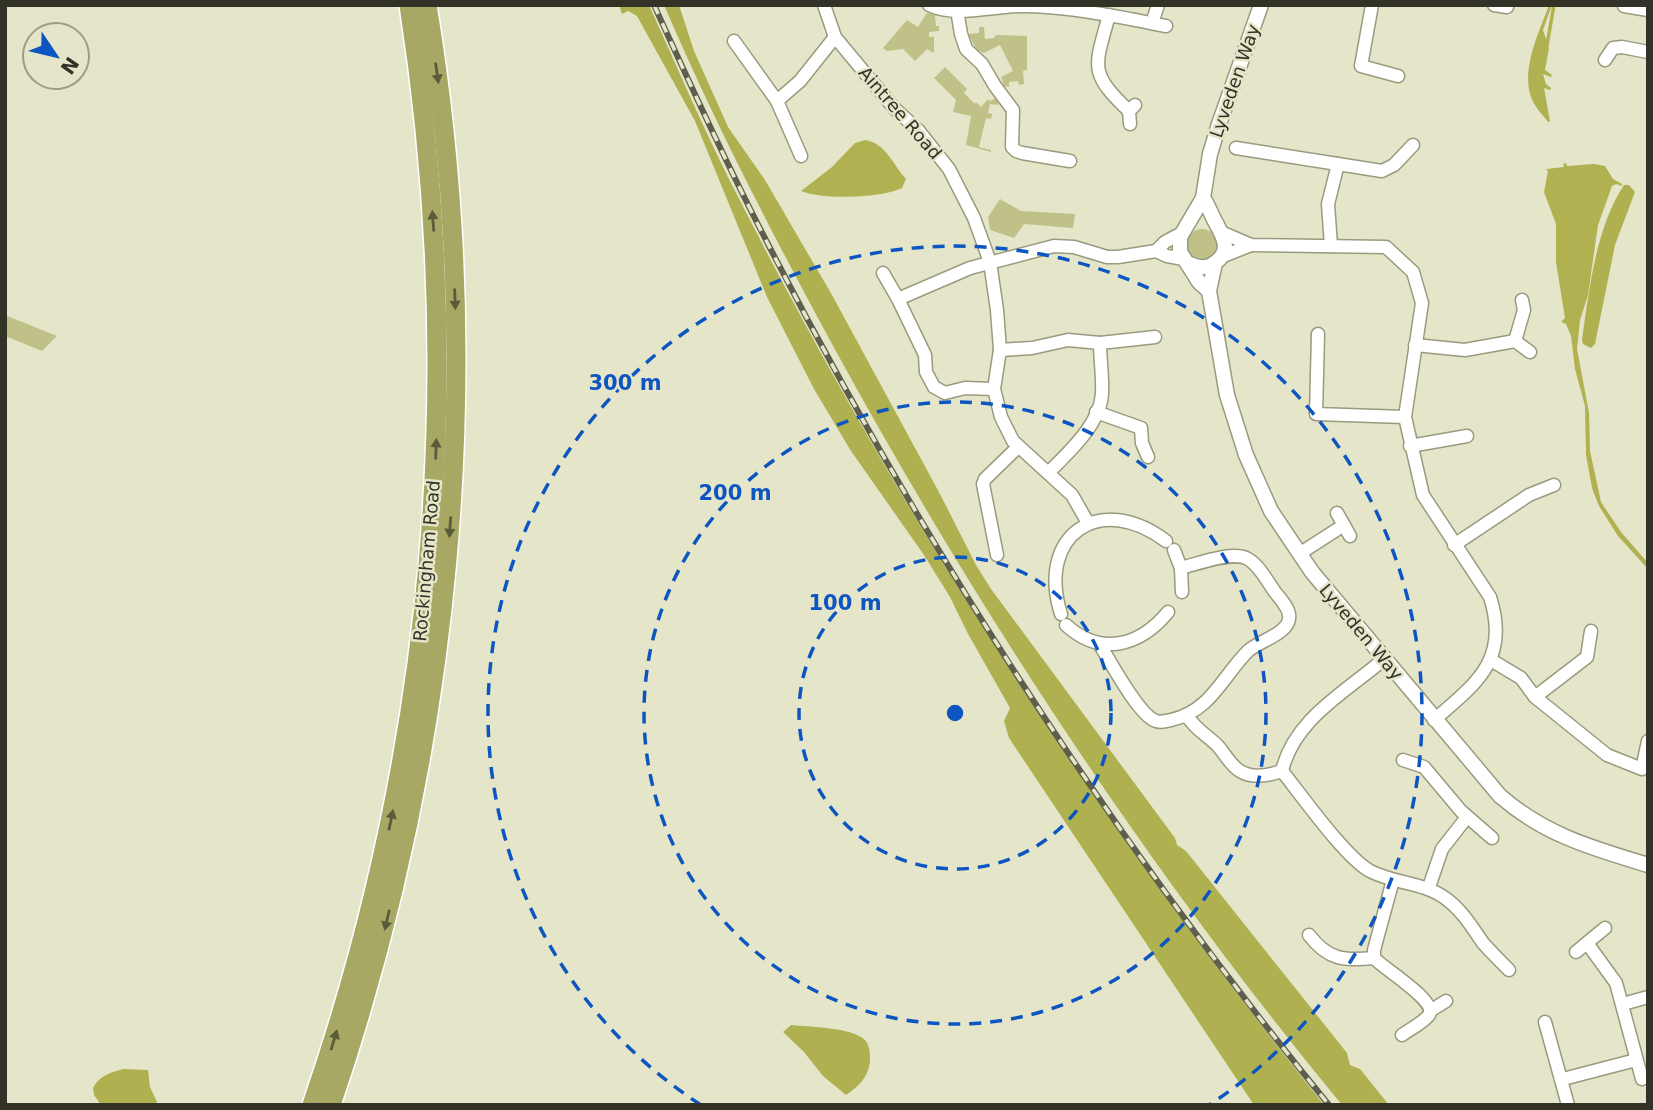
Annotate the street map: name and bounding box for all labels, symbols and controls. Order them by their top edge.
north arrow [21,21,91,91]
street label: Lyveden Way [1205,21,1264,140]
text: N [56,53,83,79]
one-way arrow [431,62,442,84]
street label: Aintree Road [854,62,946,163]
one-way arrow [428,210,439,232]
one-way arrow [449,289,460,311]
text: 300 m [588,371,662,395]
one-way arrow [431,437,442,459]
street label: Rockingham Road [409,479,444,642]
text: 200 m [698,481,772,505]
one-way arrow [444,516,455,538]
street label: Lyveden Way [1315,579,1408,684]
text: 100 m [808,591,882,615]
centre of rings [943,701,967,725]
one-way arrow [386,809,397,831]
one-way arrow [381,909,392,931]
one-way arrow [330,1029,340,1050]

